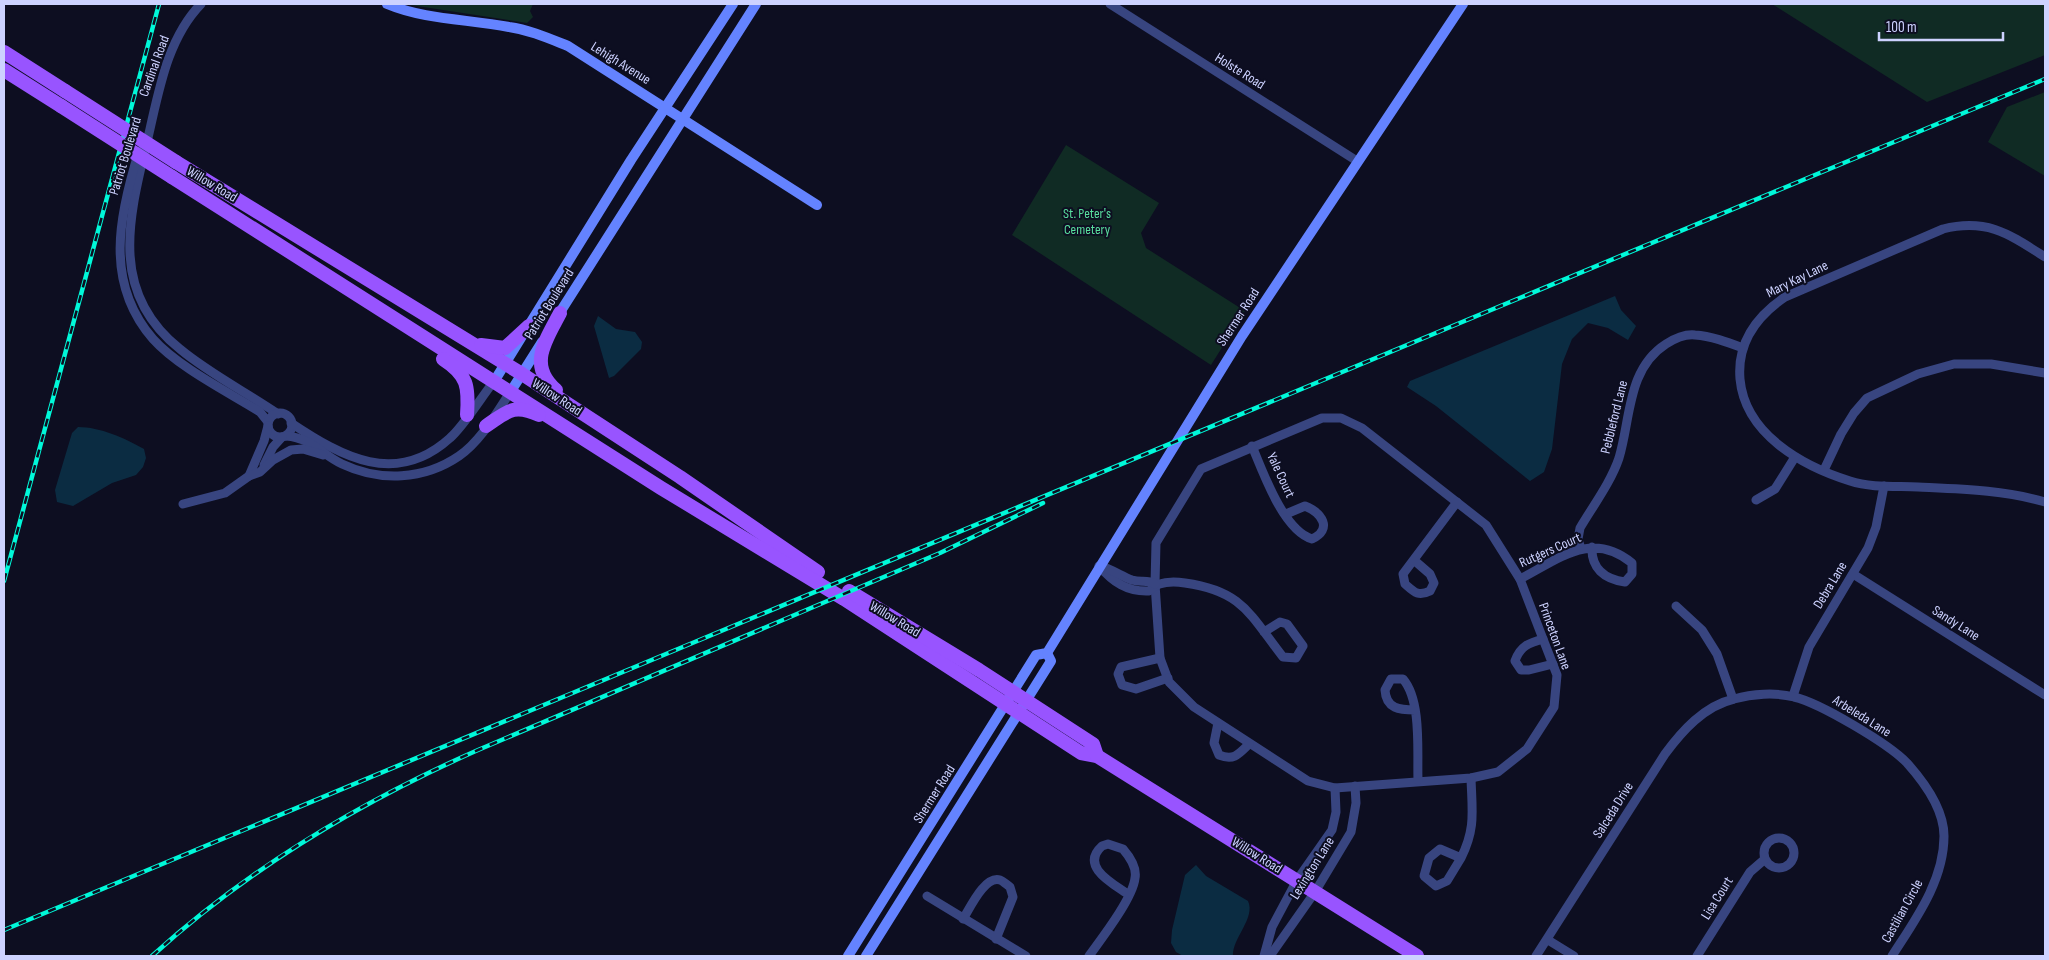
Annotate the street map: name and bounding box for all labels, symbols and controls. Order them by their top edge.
scale bar [1879,10,2003,42]
text: 100 m [1886,18,1917,37]
street label: Cardinal Road [135,33,173,99]
street label: Lehigh Avenue [588,38,654,88]
street label: Holste Road [1212,49,1268,93]
street label: Patriot Boulevard [105,115,145,197]
street label: Willow Road [184,162,241,206]
park label: St. Peter's Cemetery [1063,205,1111,238]
street label: Mary Kay Lane [1763,257,1831,301]
street label: Patriot Boulevard [520,265,578,343]
street label: Shermer Road [1213,285,1263,349]
street label: Willow Road [529,375,585,419]
street label: Pebbleford Lane [1597,379,1631,455]
street label: Yale Court [1263,450,1299,500]
street label: Rutgers Court [1517,529,1583,571]
street label: Debra Lane [1809,558,1851,612]
street label: Willow Road [867,597,924,641]
street label: Princeton Lane [1535,600,1575,672]
street label: Sandy Lane [1929,602,1983,644]
street label: Arbeleda Lane [1829,691,1894,741]
street label: Shermer Road [909,761,959,826]
street label: Salceda Drive [1589,779,1637,841]
street label: Willow Road [1229,833,1285,877]
street label: Lexington Lane [1286,834,1338,902]
street label: Lisa Court [1697,874,1737,922]
street label: Castilian Circle [1878,876,1926,946]

